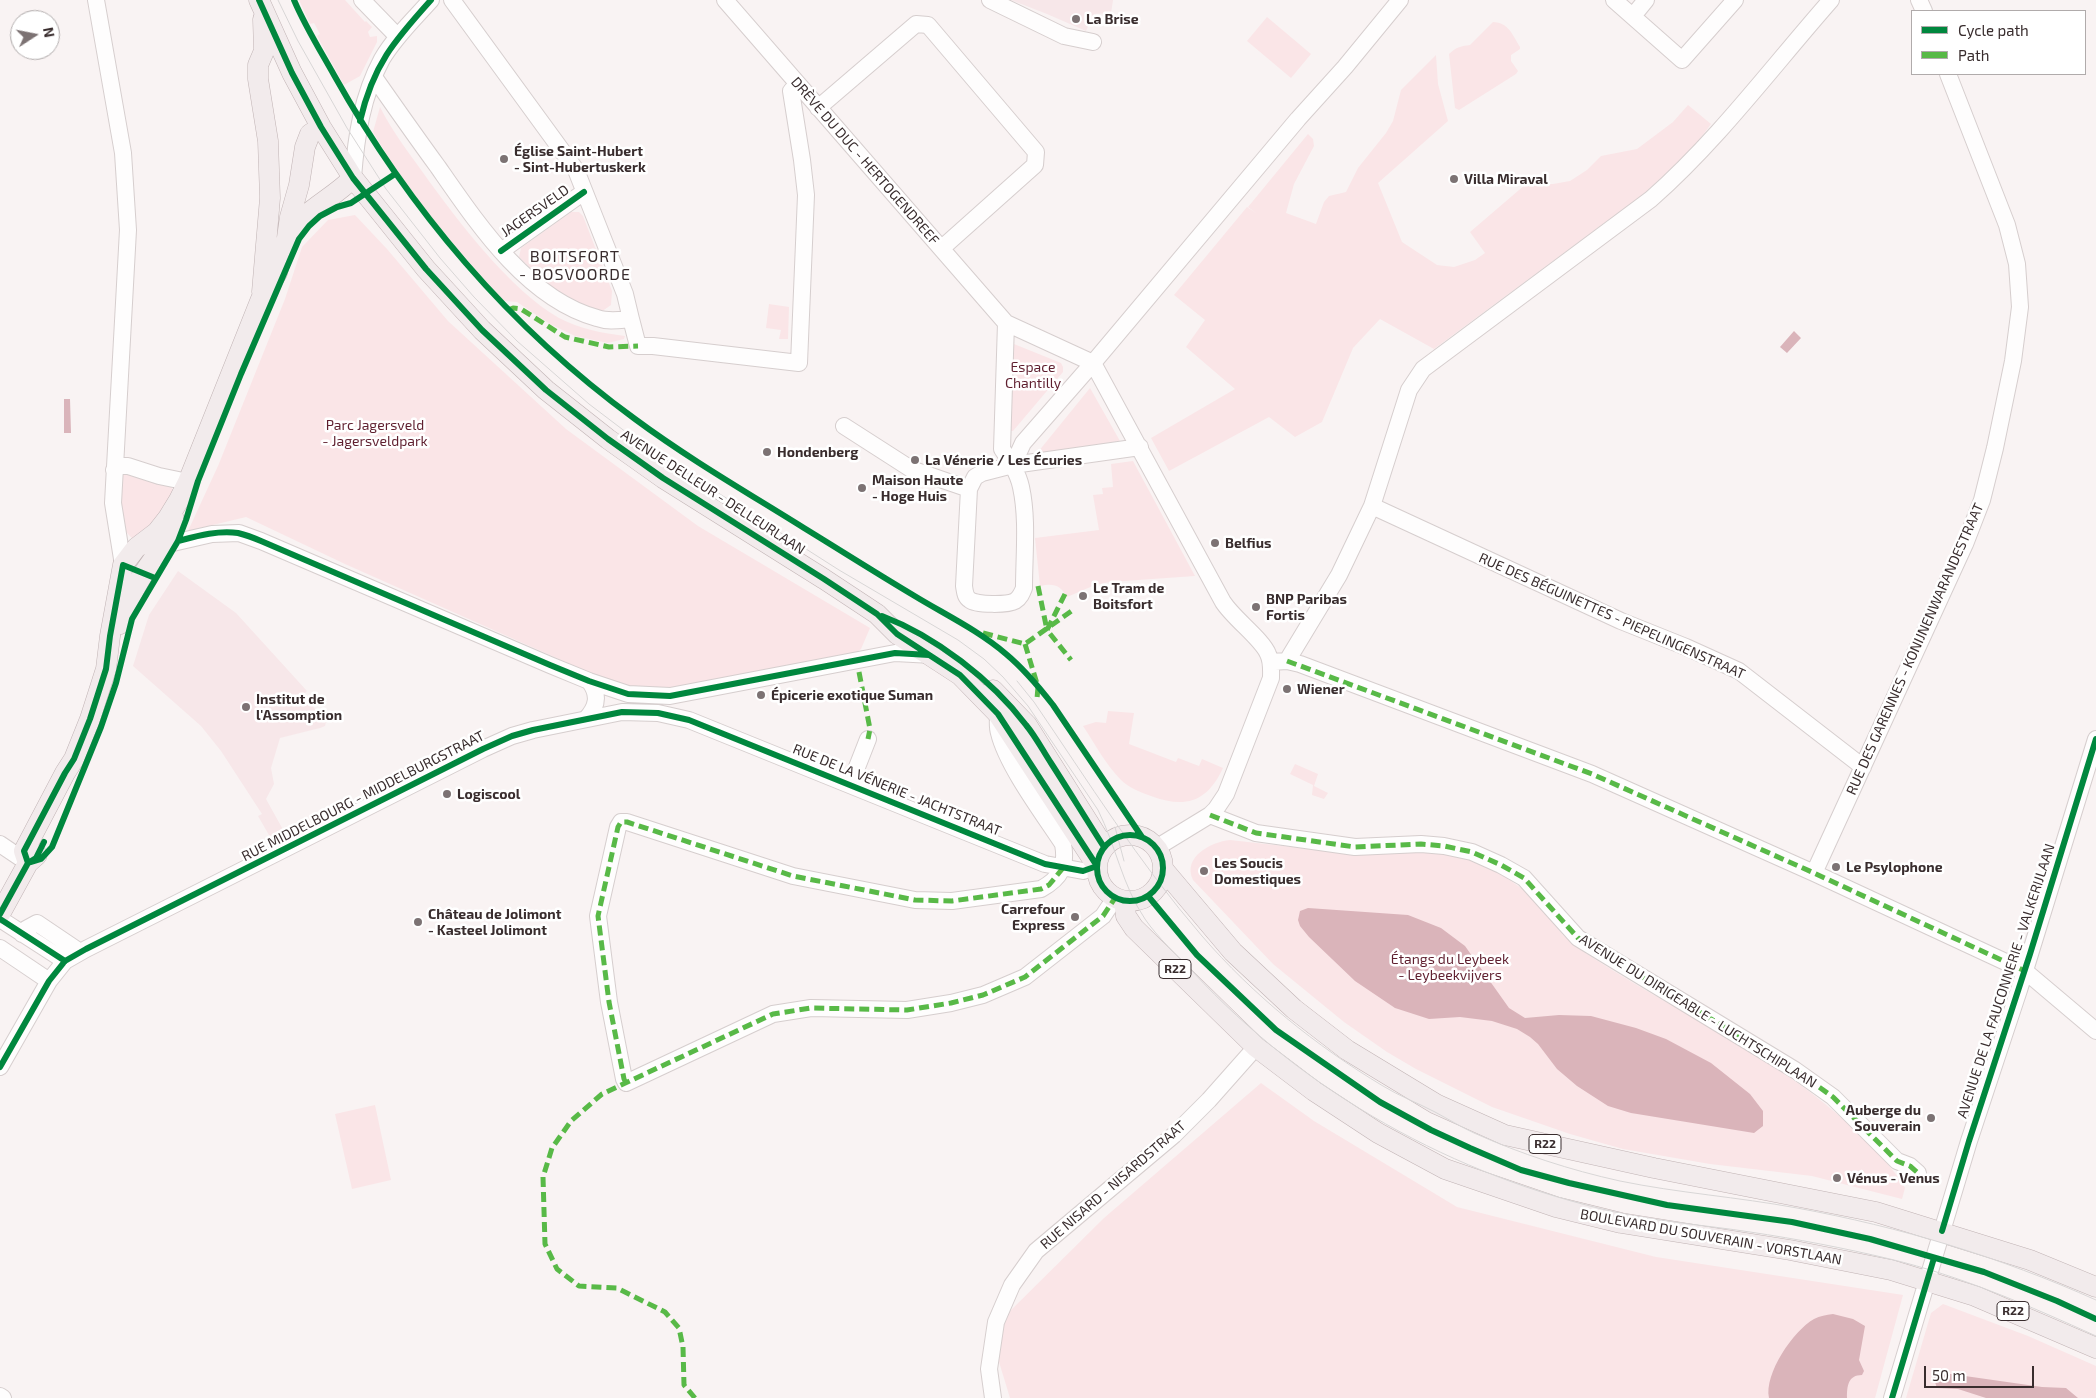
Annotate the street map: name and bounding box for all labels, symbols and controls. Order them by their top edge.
north arrow [10,10,60,60]
legend [1911,10,2086,75]
place label: La Brise [1086,11,1139,27]
marker: La Brise [1070,13,1082,25]
text: Cycle path [1958,21,2029,39]
text: N [40,26,59,39]
text: Path [1958,46,1989,64]
street label: DRÈVE DU DUC - HERTOGENDREEF [788,74,942,248]
place label: Église Saint-Hubert - Sint-Hubertuskerk [514,143,646,176]
marker: Église Saint-Hubert - Sint-Hubertuskerk [498,153,510,165]
place label: Villa Miraval [1464,171,1548,187]
marker: Villa Miraval [1448,173,1460,185]
street label: JAGERSVELD [498,181,572,241]
district label: BOITSFORT - BOSVOORDE [518,247,632,285]
park label: Espace Chantilly [1005,359,1061,392]
park label: Parc Jagersveld - Jagersveldpark [322,417,428,450]
street label: AVENUE DELLEUR - DELLEURLAAN [618,426,808,558]
place label: Hondenberg [777,444,858,460]
marker: Hondenberg [761,446,773,458]
place label: La Vénerie / Les Écuries [925,452,1082,468]
marker: La Vénerie / Les Écuries [909,454,921,466]
place label: Maison Haute - Hoge Huis [872,472,963,504]
marker: Maison Haute - Hoge Huis [856,482,868,494]
street label: RUE DES GARENNES - KONIJNENWARANDESTRAAT [1843,501,1987,797]
place label: Belfius [1225,535,1271,551]
marker: Belfius [1209,537,1221,549]
street label: RUE DES BÉGUINETTES - PIEPELINGENSTRAAT [1476,549,1748,683]
place label: Le Tram de Boitsfort [1093,580,1164,612]
marker: Le Tram de Boitsfort [1077,590,1089,602]
place label: BNP Paribas Fortis [1266,591,1347,624]
marker: BNP Paribas Fortis [1250,601,1262,613]
place label: Wiener [1297,681,1345,697]
marker: Wiener [1281,683,1293,695]
place label: Épicerie exotique Suman [771,687,933,703]
marker: Épicerie exotique Suman [755,689,767,701]
place label: Institut de l'Assomption [256,691,342,724]
marker: Institut de l'Assomption [240,701,252,713]
street label: RUE MIDDELBOURG - MIDDELBURGSTRAAT [239,727,487,865]
street label: RUE DE LA VÉNERIE - JACHTSTRAAT [790,740,1004,840]
place label: Logiscool [457,786,520,802]
marker: Logiscool [441,788,453,800]
street label: AVENUE DE LA FAUCONNERIE - VALKERIJLAAN [1954,842,2058,1120]
place label: Les Soucis Domestiques [1214,855,1301,888]
place label: Le Psylophone [1846,859,1943,875]
marker: Le Psylophone [1830,861,1842,873]
marker: Les Soucis Domestiques [1198,865,1210,877]
place label: Carrefour Express [1001,901,1065,934]
place label: Château de Jolimont - Kasteel Jolimont [428,906,562,939]
marker: Carrefour Express [1069,911,1081,923]
marker: Château de Jolimont - Kasteel Jolimont [412,916,424,928]
street label: AVENUE DU DIRIGEABLE - LUCHTSCHIPLAAN [1576,931,1820,1091]
park label: Étangs du Leybeek - Leybeekvijvers [1391,951,1509,984]
road number: R22 [1159,960,1191,979]
place label: Auberge du Souverain [1846,1102,1921,1134]
marker: Auberge du Souverain [1925,1112,1937,1124]
street label: RUE NISARD - NISARDSTRAAT [1037,1117,1189,1253]
road number: R22 [1529,1134,1561,1154]
place label: Vénus - Venus [1847,1170,1940,1186]
marker: Vénus - Venus [1831,1172,1843,1184]
street label: BOULEVARD DU SOUVERAIN - VORSTLAAN [1579,1206,1843,1268]
road number: R22 [1997,1302,2029,1320]
scale bar [1926,1356,2036,1388]
text: 50 m [1932,1366,1966,1384]

